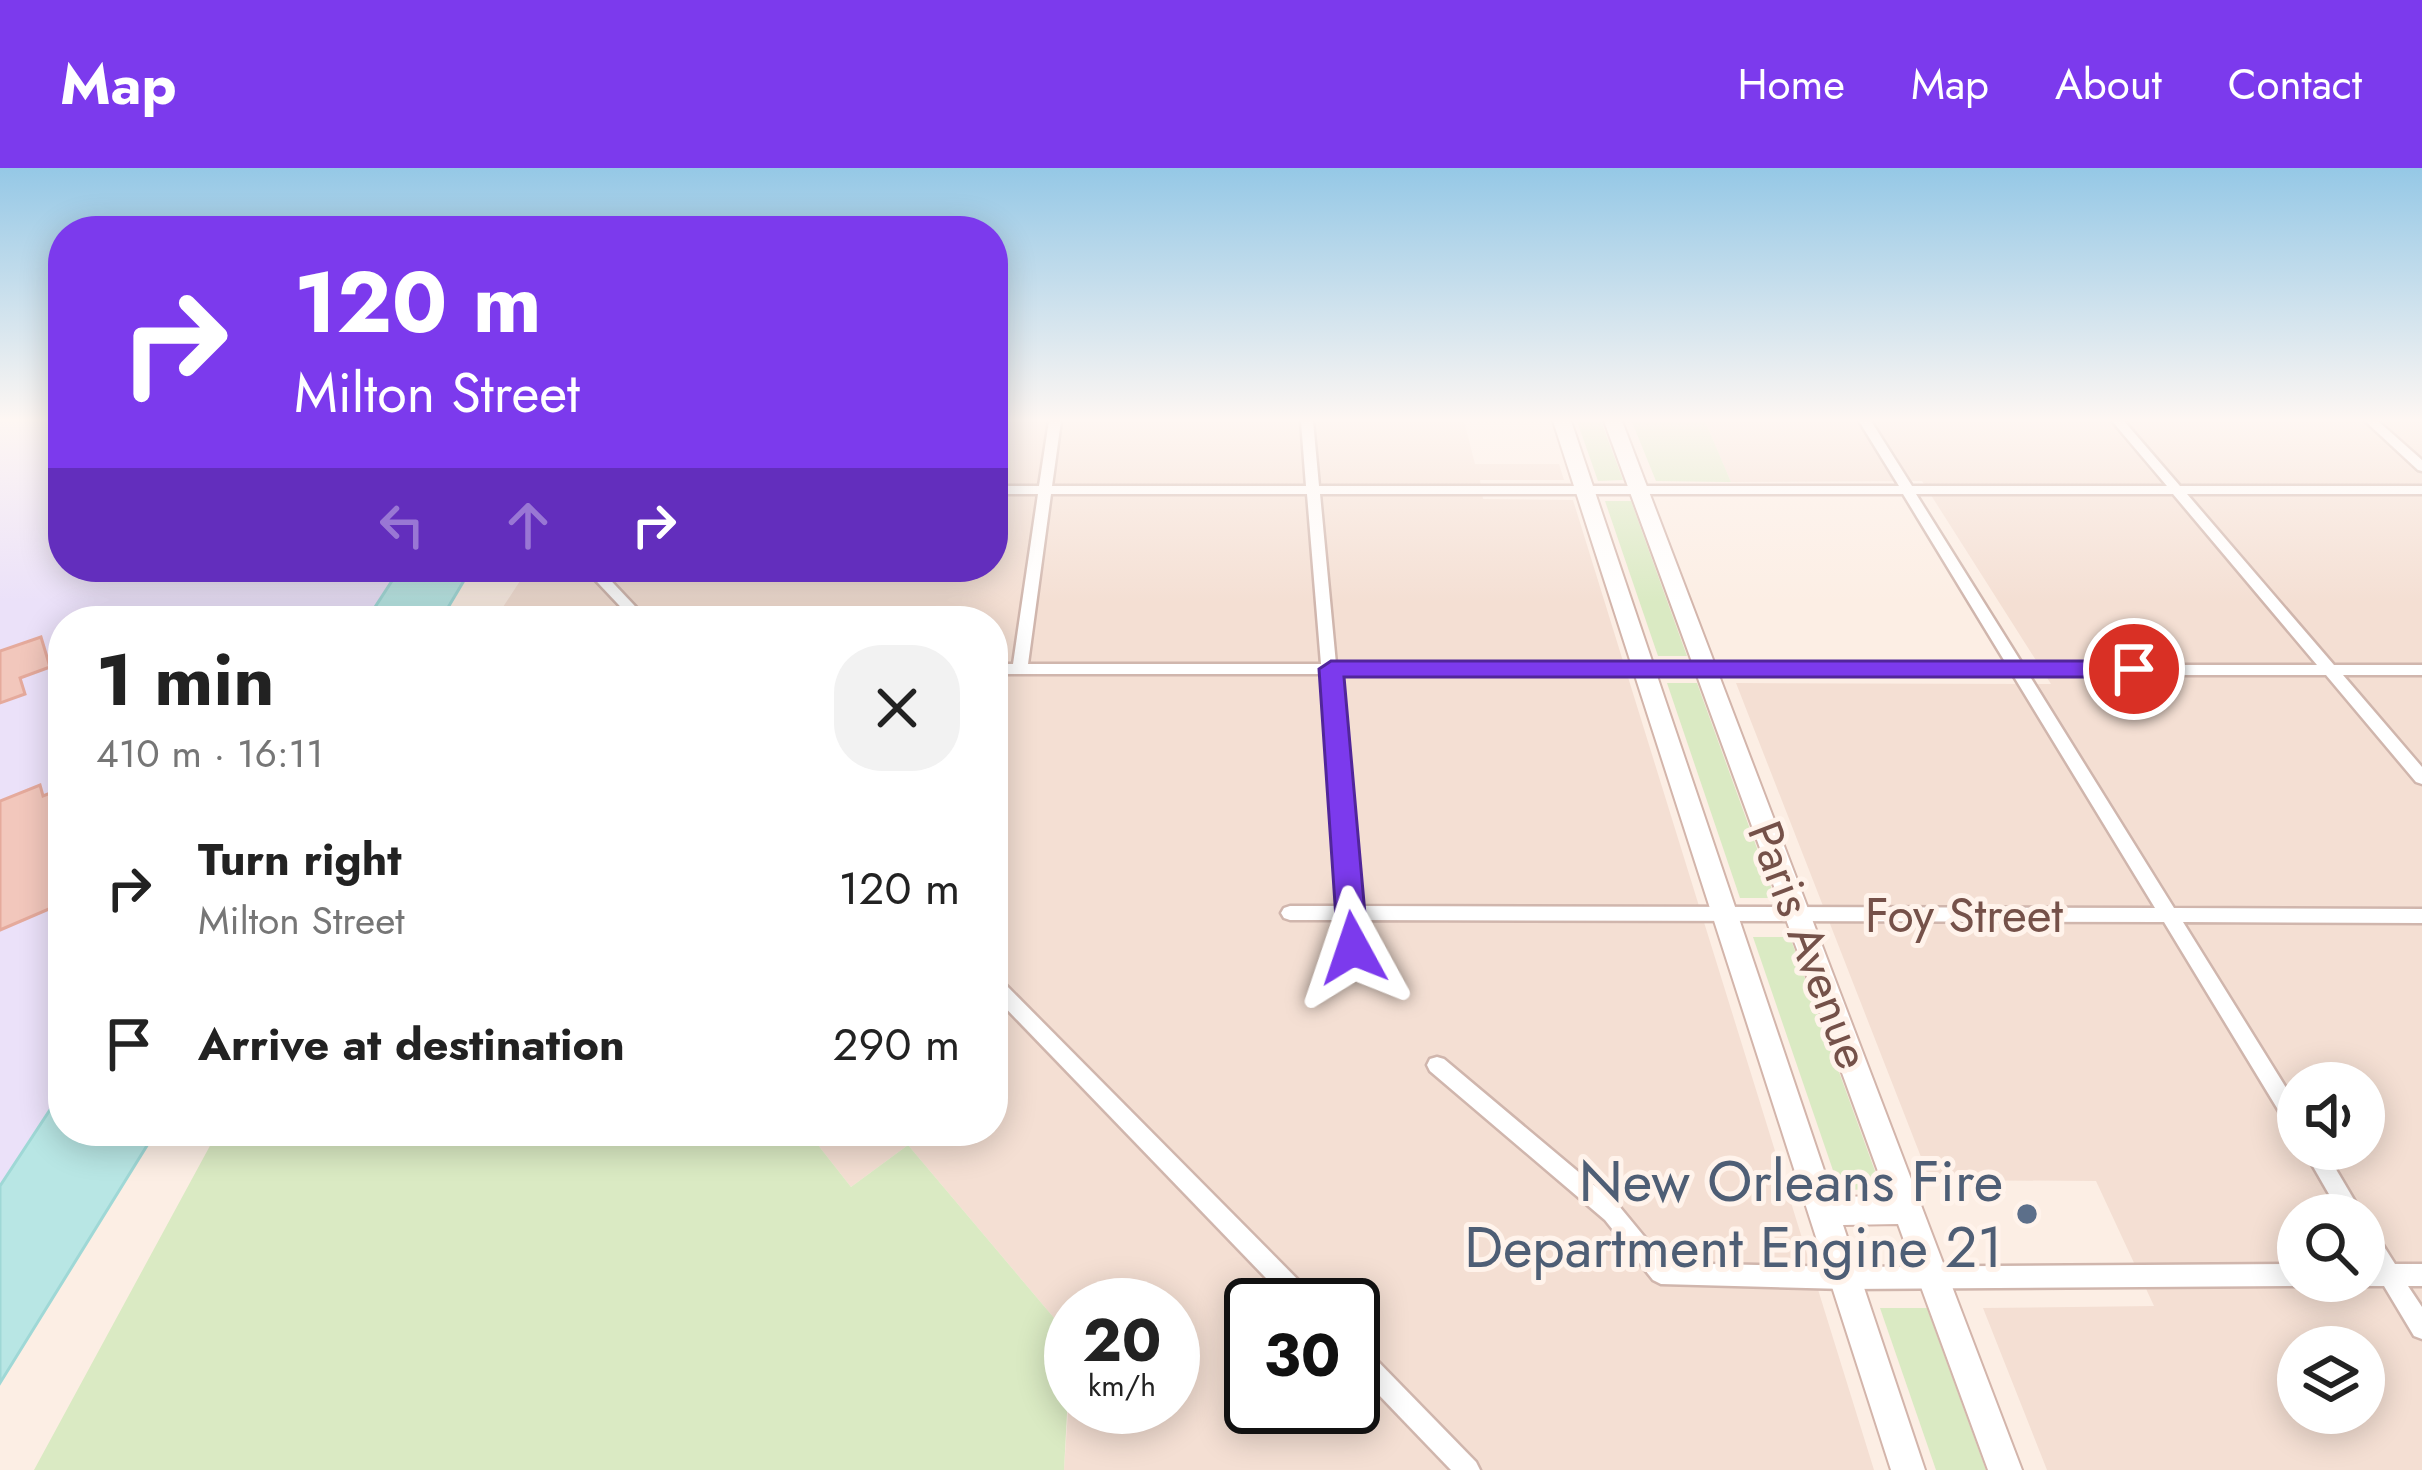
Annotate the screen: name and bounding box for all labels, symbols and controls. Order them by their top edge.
text: Map [60,43,177,125]
text: Home [1738,54,1845,115]
text: Map [1911,54,1989,115]
text: About [2055,54,2162,115]
text: Contact [2228,54,2362,115]
text: 120 m [294,242,542,364]
icon: right [96,264,252,420]
text: Milton Street [294,354,580,432]
icon: left [369,492,435,558]
icon: ahead [495,492,561,558]
icon: right [621,492,687,558]
pin [2083,618,2185,720]
text: 1 min [96,628,275,732]
icon: arrive [2101,636,2167,702]
button: close [834,645,960,771]
text: 410 m · 16:11 [96,725,324,782]
street label: Paris Avenue [1730,811,1888,1079]
text: Turn right [198,827,402,892]
icon: right [96,855,162,921]
text: 120 m [839,856,960,921]
street label: Foy Street [1865,881,2064,950]
position arrow [1290,885,1416,1011]
text: Milton Street [198,892,405,949]
icon: arrive [96,1011,162,1077]
text: Arrive at destination [198,1012,625,1077]
text: 290 m [833,1012,960,1077]
map controls [2277,1062,2385,1434]
button: sound [2277,1062,2385,1170]
place label: New Orleans Fire Department Engine 21 [1464,1140,2003,1288]
button: search [2277,1194,2385,1302]
marker: New Orleans Fire Department Engine 21 [2014,1201,2040,1227]
speed limit sign: 30 [1224,1278,1380,1434]
text: 20 [1082,1297,1162,1384]
button: layers [2277,1326,2385,1434]
text: km/h [1088,1364,1156,1407]

